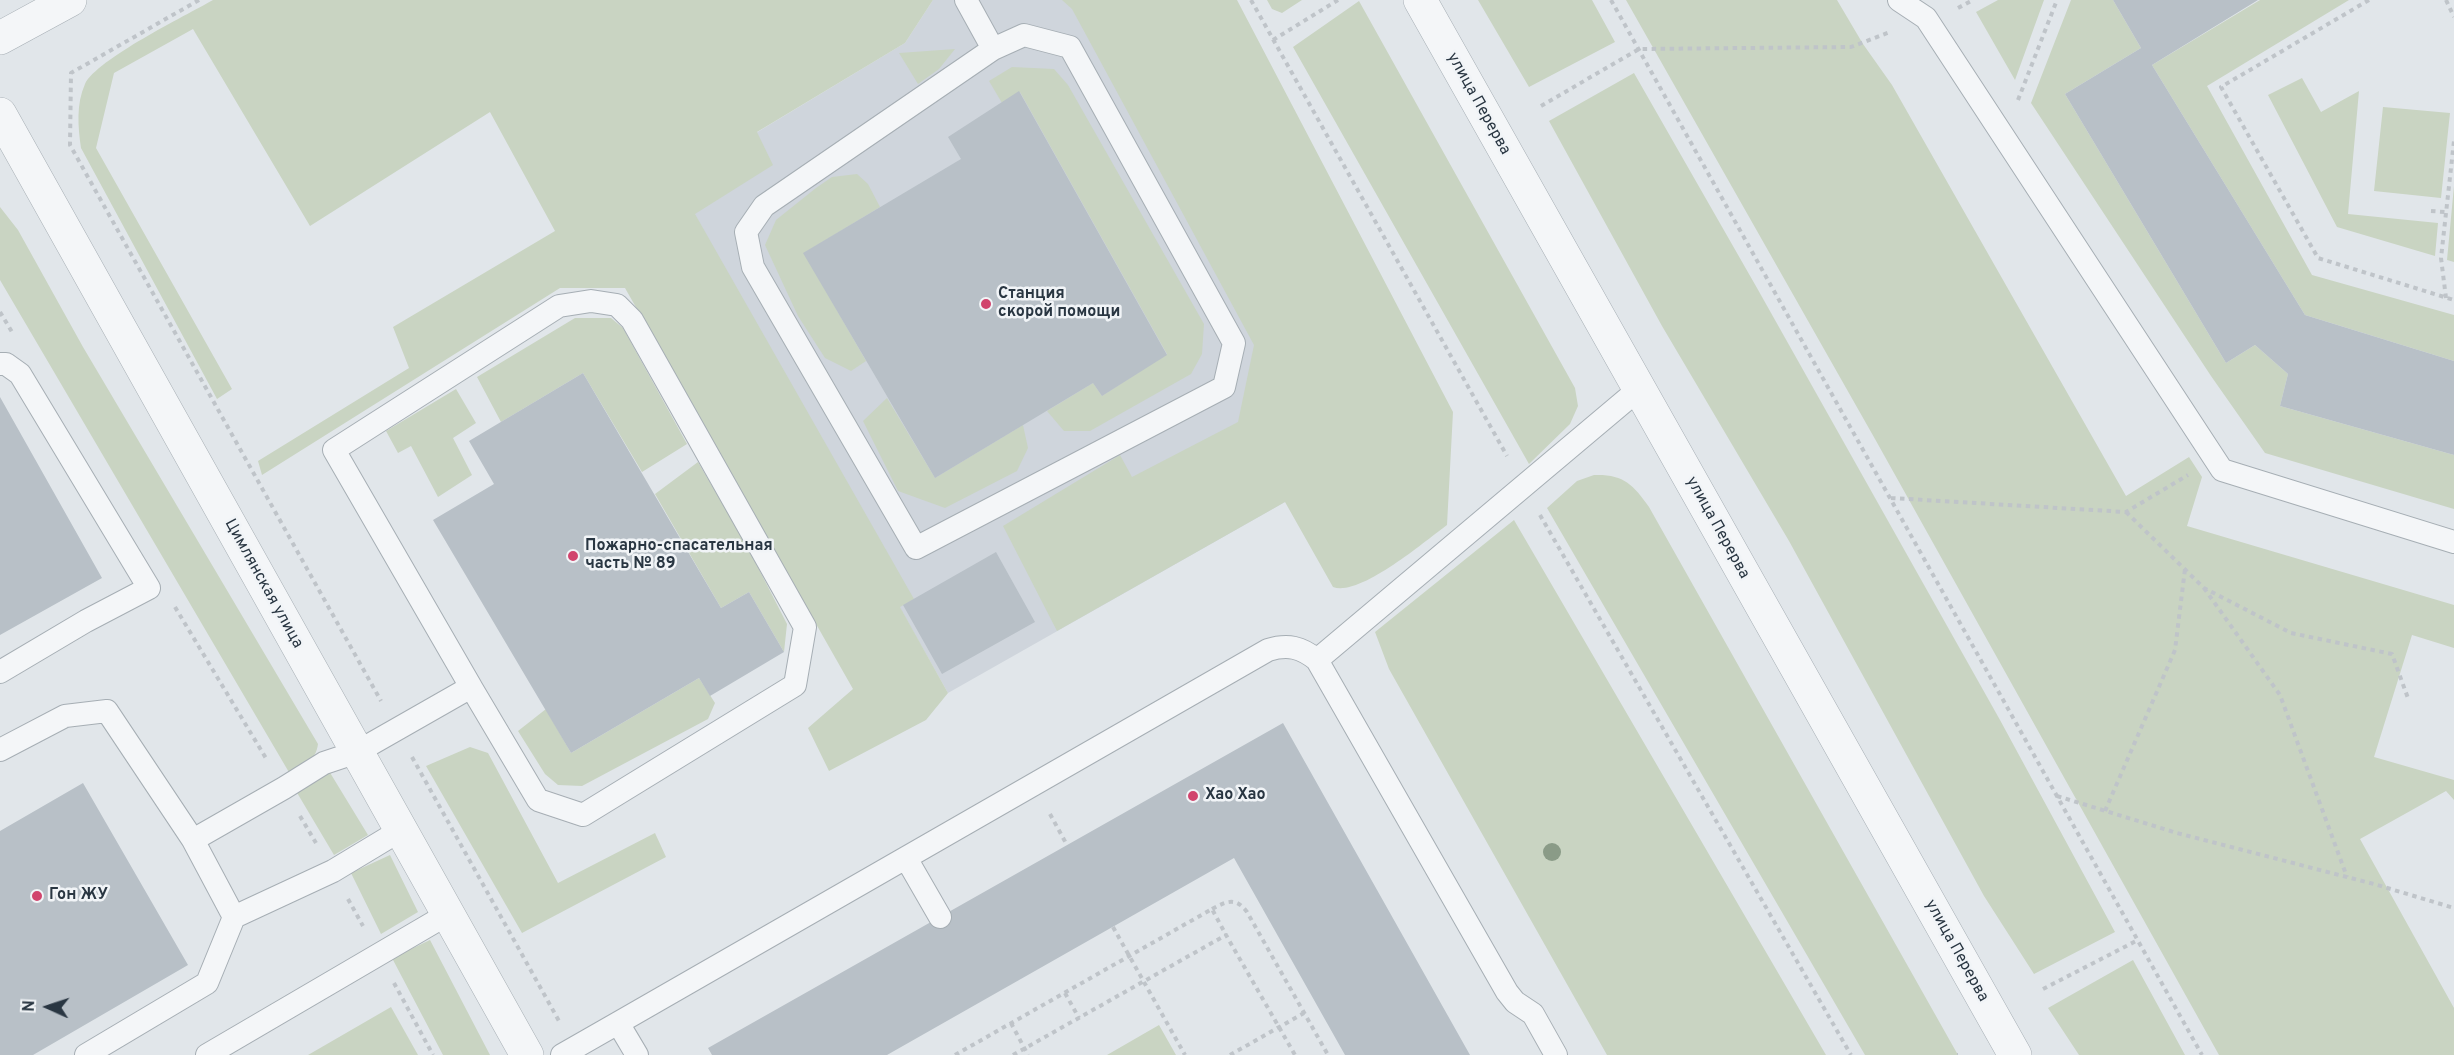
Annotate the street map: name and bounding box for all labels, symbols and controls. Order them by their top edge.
street label: улица Перерва [1442,50,1514,158]
place label: Станция скорой помощи [998,285,1120,323]
marker: Станция скорой помощи [979,297,993,311]
street label: улица Перерва [1681,474,1753,582]
street label: Цимлянская улица [219,516,307,652]
place label: Пожарно-спасательная часть № 89 [585,537,773,575]
marker: Пожарно-спасательная часть № 89 [566,549,580,563]
place label: Хао Хао [1205,786,1266,806]
marker: Хао Хао [1186,789,1200,803]
place label: Гон ЖУ [49,886,108,906]
marker: Гон ЖУ [30,889,44,903]
street label: улица Перерва [1920,897,1992,1005]
north arrow [18,977,78,1037]
text: N [20,1000,40,1012]

